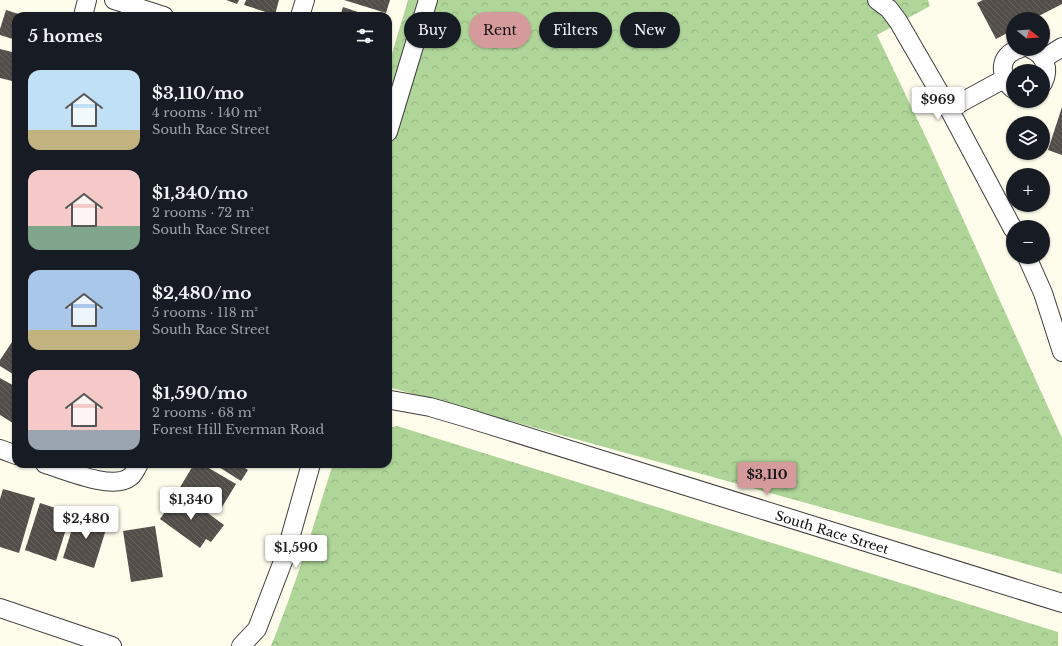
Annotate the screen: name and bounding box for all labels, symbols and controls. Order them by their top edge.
chip: Buy [404,12,461,48]
chip: Rent [469,12,531,48]
chip: Filters [539,12,612,48]
chip: New [620,12,680,48]
north arrow [1006,12,1050,56]
map controls [1006,12,1050,264]
icon: filters [354,25,376,47]
text: 5 homes [28,26,103,47]
button: locate [1006,64,1050,108]
text: $3,110/mo [152,83,244,104]
icon: home [60,86,108,134]
pin: $969 [914,87,962,121]
text: $969 [921,91,955,108]
text: 4 rooms · 140 m² [152,104,262,121]
button: layers [1006,116,1050,160]
text: South Race Street [152,121,270,138]
button: + [1006,168,1050,212]
text: $1,340/mo [152,183,248,204]
icon: home [60,186,108,234]
text: 2 rooms · 72 m² [152,204,254,221]
button: − [1006,220,1050,264]
text: South Race Street [152,221,270,238]
text: $2,480/mo [152,283,252,304]
icon: home [60,286,108,334]
text: 5 rooms · 118 m² [152,304,258,321]
text: South Race Street [152,321,270,338]
text: $1,590/mo [152,383,247,404]
icon: home [60,386,108,434]
text: 2 rooms · 68 m² [152,404,255,421]
text: Forest Hill Everman Road [152,421,324,438]
pin: $3,110 [734,462,800,496]
text: $3,110 [746,466,788,483]
pin: $1,340 [158,487,224,521]
text: $1,340 [169,491,213,508]
pin: $2,480 [53,506,119,540]
street label: South Race Street [773,507,891,558]
text: $2,480 [63,510,109,527]
pin: $1,590 [263,535,329,569]
text: $1,590 [274,539,318,556]

